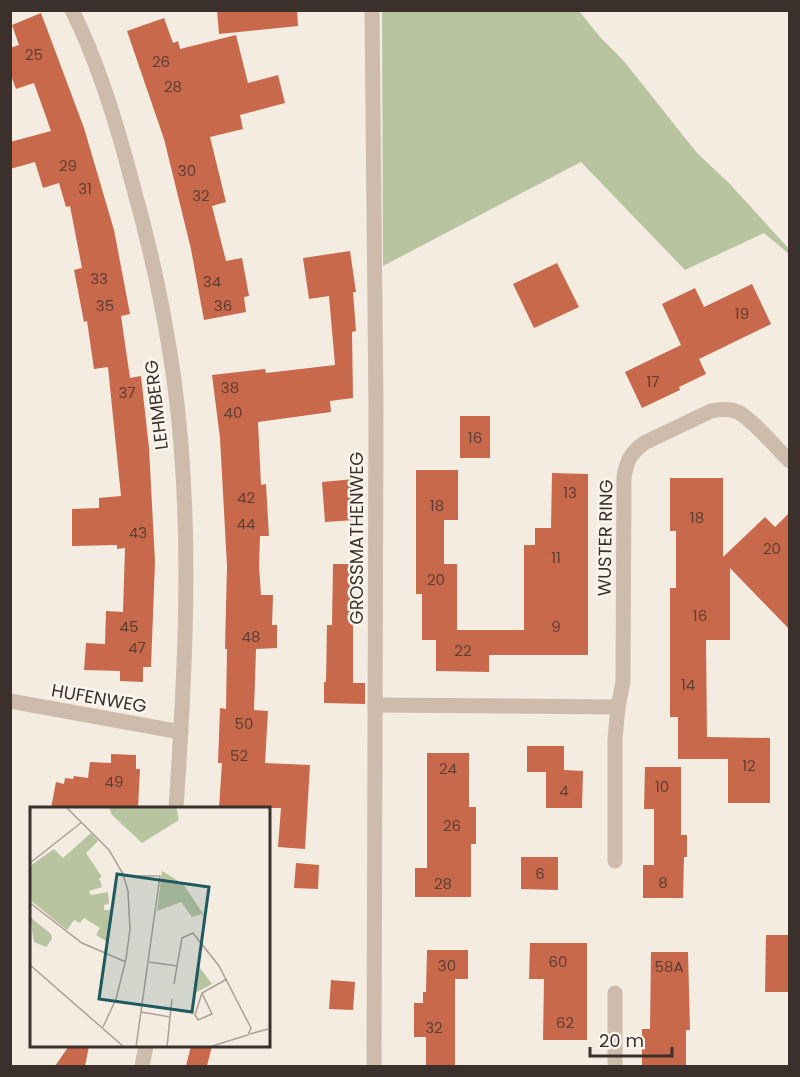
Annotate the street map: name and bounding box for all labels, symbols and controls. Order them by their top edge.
house number: 25 [25,44,43,65]
house number: 26 [152,51,170,72]
house number: 28 [164,76,182,97]
house number: 29 [59,155,77,176]
house number: 30 [178,160,196,181]
house number: 31 [78,178,92,199]
house number: 32 [192,185,210,206]
house number: 33 [90,268,108,289]
house number: 34 [203,271,221,292]
house number: 35 [96,295,114,316]
house number: 36 [214,295,232,316]
house number: 19 [735,303,749,324]
street label: LEHMBERG [138,359,174,451]
house number: 17 [647,371,660,392]
house number: 38 [221,377,239,398]
house number: 37 [118,382,136,403]
house number: 40 [224,402,242,423]
house number: 16 [468,427,482,448]
street label: GROSSMATHENWEG [344,452,369,624]
street label: WUSTER RING [591,479,619,597]
house number: 13 [563,482,577,503]
house number: 42 [237,487,255,508]
house number: 18 [430,495,444,516]
house number: 18 [690,507,704,528]
house number: 44 [237,513,255,534]
house number: 43 [129,522,147,543]
house number: 20 [763,538,781,559]
house number: 11 [551,547,561,568]
house number: 20 [427,569,445,590]
house number: 16 [693,605,707,626]
house number: 45 [120,616,138,637]
house number: 9 [551,616,561,637]
house number: 48 [242,626,260,647]
house number: 47 [128,637,146,658]
house number: 22 [454,640,472,661]
house number: 14 [681,674,695,695]
street label: HUFENWEG [49,677,149,719]
house number: 50 [235,713,253,734]
house number: 52 [230,745,248,766]
house number: 12 [742,755,756,776]
house number: 24 [439,758,457,779]
house number: 49 [105,771,123,792]
house number: 10 [655,776,669,797]
house number: 4 [559,780,569,801]
inset map [30,807,270,1047]
house number: 26 [443,815,461,836]
house number: 6 [535,863,545,884]
house number: 8 [658,872,668,893]
house number: 28 [434,873,452,894]
house number: 60 [549,951,567,972]
house number: 30 [438,955,456,976]
house number: 58A [655,956,684,977]
house number: 62 [556,1012,574,1033]
house number: 32 [425,1017,443,1038]
scale bar [590,1020,672,1058]
text: 20 m [599,1028,644,1053]

